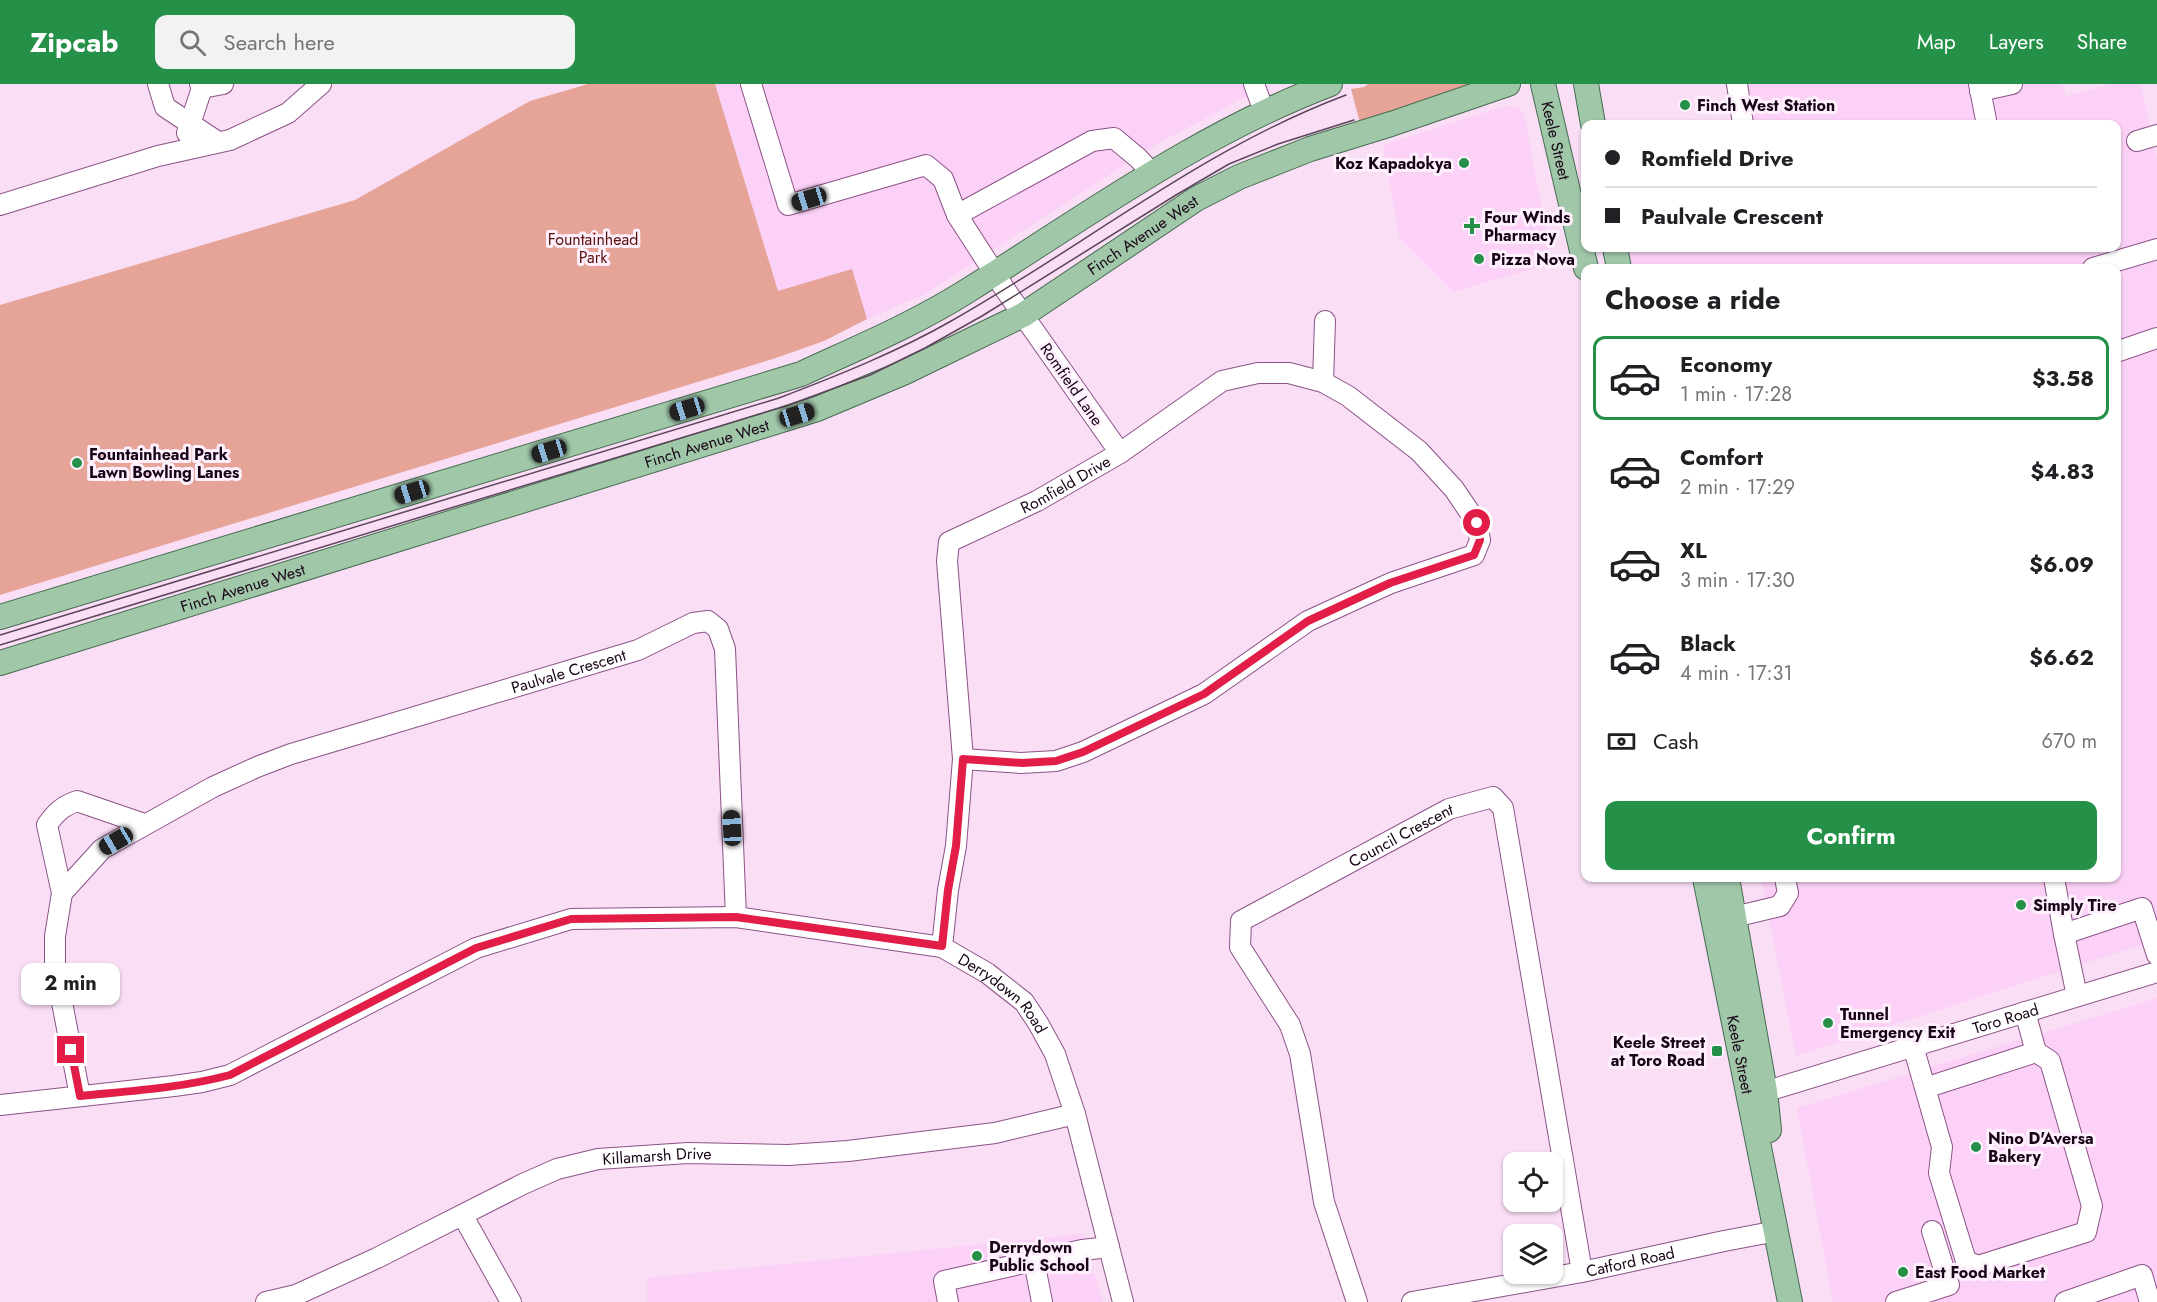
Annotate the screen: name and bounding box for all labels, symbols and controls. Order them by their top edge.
search box [155,15,575,69]
text: Zipcab [30,22,119,63]
icon: search [176,26,209,59]
text: Search here [224,26,335,58]
text: Map [1917,27,1956,57]
text: Layers [1989,27,2044,57]
text: Share [2077,27,2127,57]
place label: Finch West Station [1697,94,1835,117]
marker: Finch West Station [1678,98,1692,112]
street label: Keele Street [1535,99,1576,182]
text: Romfield Drive [1641,142,1794,174]
place label: Koz Kapadokya [1335,152,1452,175]
marker: Koz Kapadokya [1457,156,1471,170]
car [789,185,829,213]
street label: Finch Avenue West [1083,190,1203,281]
text: Paulvale Crescent [1641,200,1823,232]
place label: Four Winds Pharmacy [1484,206,1570,247]
marker: Four Winds Pharmacy [1465,219,1479,233]
park label: Fountainhead Park [548,228,638,269]
place label: Pizza Nova [1491,248,1575,271]
marker: Pizza Nova [1472,252,1486,266]
text: Choose a ride [1605,280,1780,319]
street label: Romfield Lane [1035,338,1109,430]
text: Economy [1680,348,1772,380]
icon: car [1608,351,1662,405]
text: $3.58 [2032,362,2094,394]
text: 1 min · 17:28 [1680,380,1792,409]
car [667,395,707,423]
car [777,401,817,429]
street label: Finch Avenue West [642,414,772,474]
car [529,437,569,465]
text: Comfort [1680,441,1763,473]
place label: Fountainhead Park Lawn Bowling Lanes [89,443,239,484]
icon: car [1608,444,1662,498]
street label: Romfield Drive [1017,450,1115,519]
text: $4.83 [2030,455,2094,487]
marker: Fountainhead Park Lawn Bowling Lanes [70,456,84,470]
text: 2 min · 17:29 [1680,473,1795,502]
car [392,478,432,506]
route start [1463,509,1490,536]
text: XL [1680,534,1707,566]
icon: car [1608,537,1662,591]
text: $6.09 [2029,548,2094,580]
street label: Finch Avenue West [178,558,308,618]
text: 3 min · 17:30 [1680,566,1795,595]
text: Black [1680,627,1736,659]
icon: car [1608,630,1662,684]
text: $6.62 [2029,641,2094,673]
street label: Paulvale Crescent [508,643,629,699]
text: 4 min · 17:31 [1680,659,1792,688]
icon: cash [1605,725,1638,758]
text: Cash [1653,725,1699,757]
text: 670 m [2041,727,2097,756]
street label: Council Crescent [1344,798,1455,873]
button: Confirm [1605,801,2097,870]
car [722,810,742,846]
car [96,824,136,858]
place label: Simply Tire [2033,894,2117,917]
marker: Simply Tire [2014,898,2028,912]
street label: Derrydown Road [954,948,1053,1038]
callout: 2 min [22,963,121,1005]
text: 2 min [44,969,97,998]
street label: Toro Road [1970,998,2041,1040]
place label: Tunnel Emergency Exit [1840,1003,1956,1044]
street label: Keele Street [1721,1013,1759,1096]
marker: Tunnel Emergency Exit [1821,1016,1835,1030]
place label: Keele Street at Toro Road [1611,1031,1706,1072]
route end [57,1036,84,1063]
marker: Keele Street at Toro Road [1710,1044,1724,1058]
place label: Nino D'Aversa Bakery [1988,1127,2094,1168]
marker: Nino D'Aversa Bakery [1969,1140,1983,1154]
street label: Killamarsh Drive [602,1142,712,1171]
map controls [1503,1152,1563,1284]
button: locate [1503,1152,1563,1212]
button: layers [1503,1224,1563,1284]
place label: Derrydown Public School [989,1236,1089,1277]
street label: Catford Road [1584,1241,1677,1283]
marker: Derrydown Public School [970,1249,984,1263]
place label: East Food Market [1915,1261,2046,1284]
marker: East Food Market [1896,1265,1910,1279]

